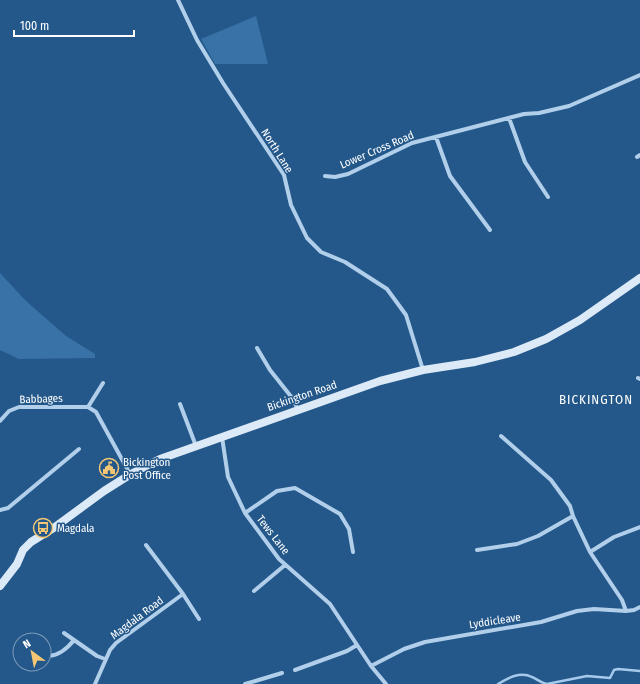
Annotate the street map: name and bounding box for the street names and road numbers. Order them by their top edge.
street label: North Lane [258,126,296,176]
street label: Lower Cross Road [338,129,416,171]
street label: Bickington Road [265,378,339,414]
street label: Babbages [19,392,63,406]
street label: Tews Lane [254,513,292,557]
street label: Magdala Road [108,594,166,642]
street label: Lyddicleave [468,611,522,631]

